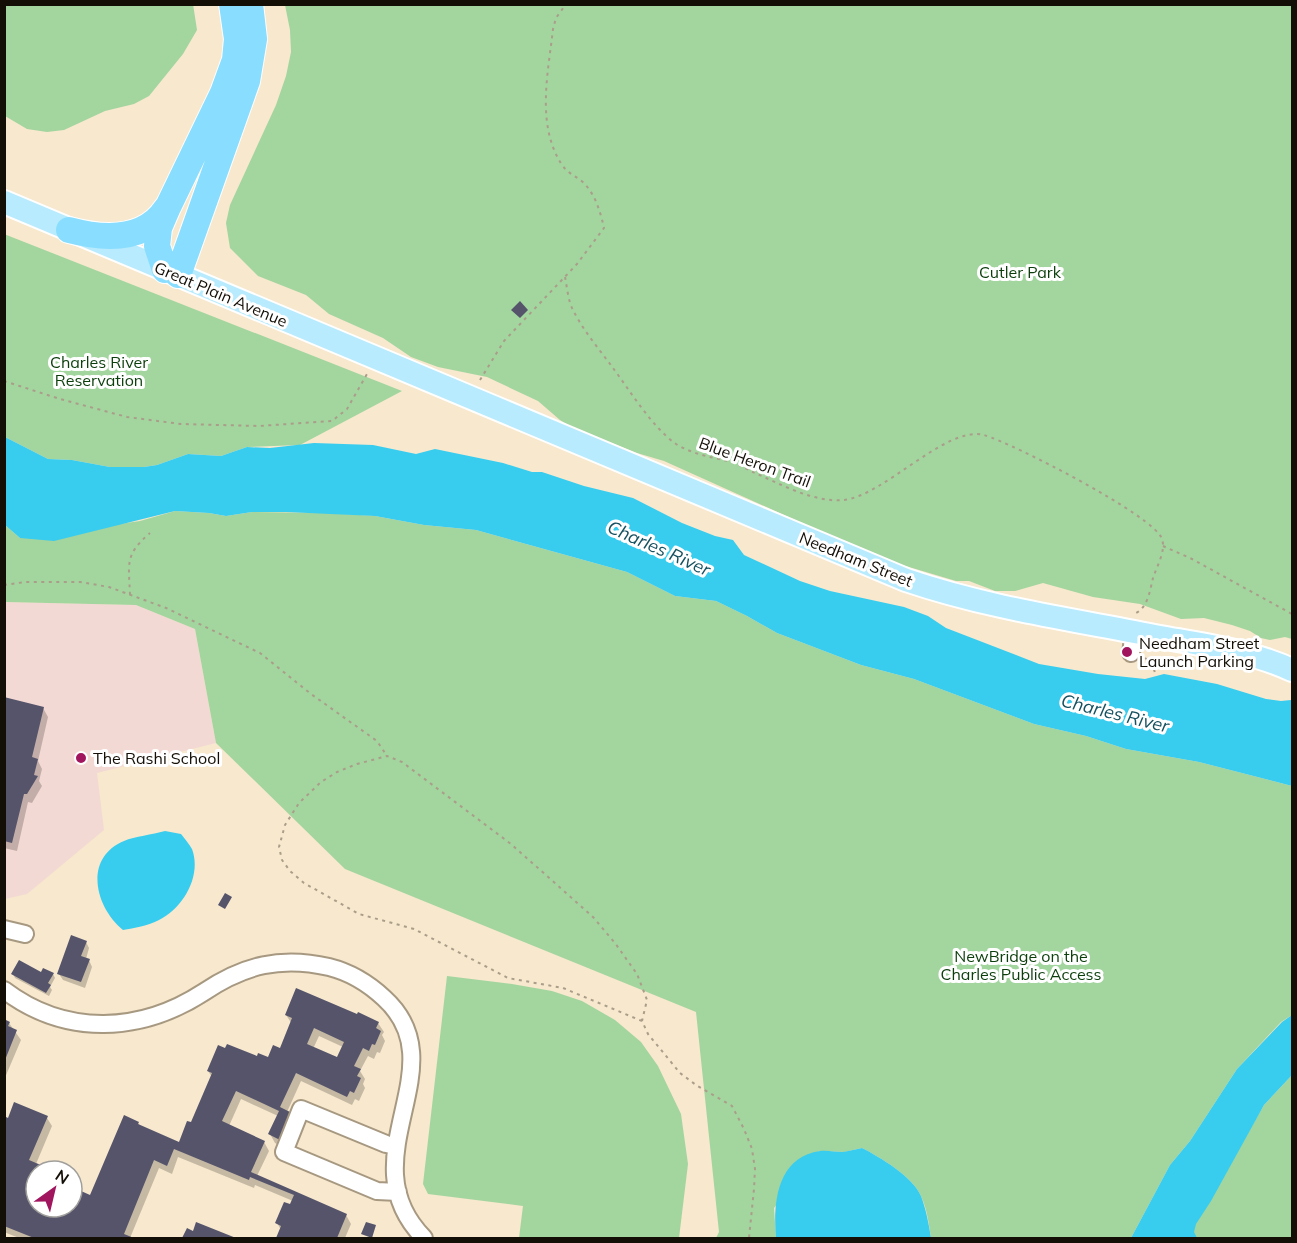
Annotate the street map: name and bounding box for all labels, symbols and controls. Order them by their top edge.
street label: Great Plain Avenue [152,257,290,331]
park label: Cutler Park [979,262,1062,282]
park label: Charles River Reservation [50,352,148,390]
street label: Blue Heron Trail [696,433,814,491]
water label: Charles River [604,515,715,582]
street label: Needham Street [796,527,916,591]
place label: Needham Street Launch Parking [1139,633,1260,671]
marker: Needham Street Launch Parking [1120,645,1134,659]
water label: Charles River [1059,688,1173,738]
place label: The Rashi School [93,748,220,768]
marker: The Rashi School [74,751,88,765]
park label: NewBridge on the Charles Public Access [941,946,1102,984]
north arrow [24,1159,84,1219]
text: N [52,1165,73,1188]

